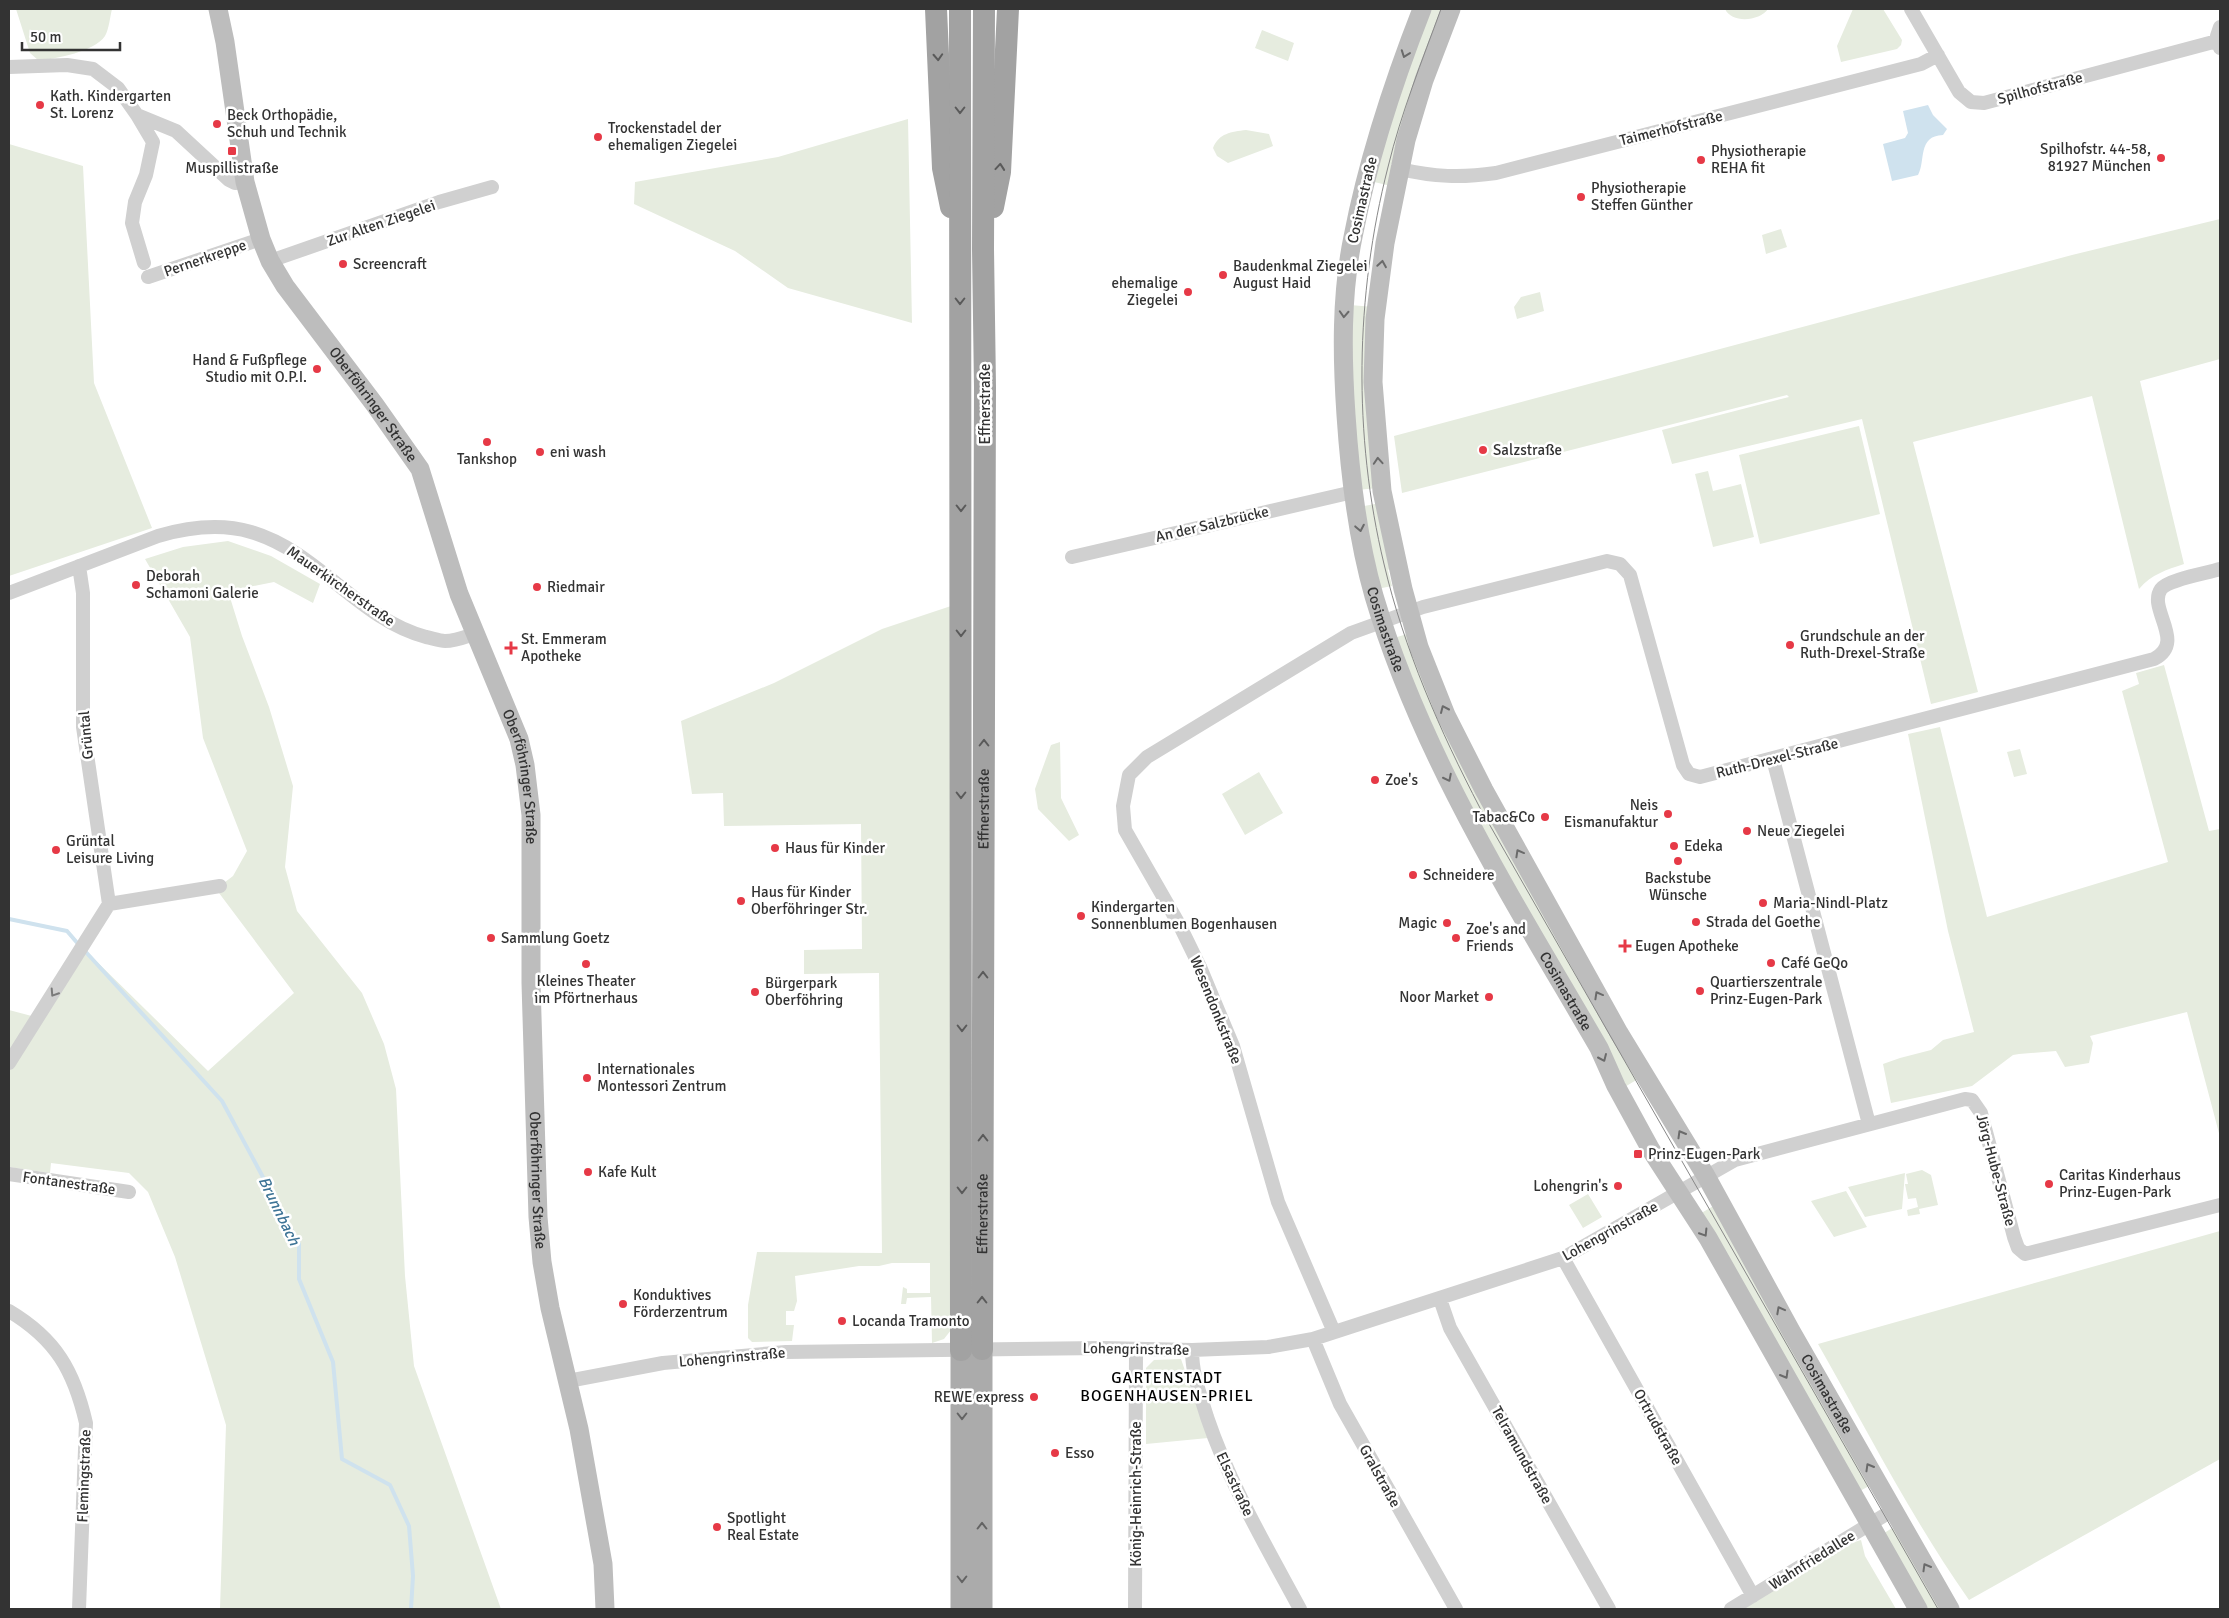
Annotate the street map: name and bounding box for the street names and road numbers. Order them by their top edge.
street label: Spilhofstraße [1995,68,2085,108]
street label: Taimerhofstraße [1618,106,1724,150]
street label: Cosimastraße [1343,155,1381,245]
street label: Zur Alten Ziegelei [324,196,438,250]
street label: Pernerkreppe [161,235,249,281]
street label: Oberföhringer Straße [325,343,421,465]
street label: Effnerstraße [976,364,994,444]
street label: An der Salzbrücke [1154,502,1270,546]
street label: Mauerkircherstraße [284,542,398,630]
street label: Cosimastraße [1363,585,1408,675]
street label: Oberföhringer Straße [499,706,540,844]
street label: Grüntal [75,710,97,760]
street label: Ruth-Drexel-Straße [1714,734,1840,782]
street label: Effnerstraße [975,768,993,850]
street label: Cosimastraße [1536,948,1596,1034]
street label: Wesendonkstraße [1186,953,1246,1067]
street label: Oberföhringer Straße [526,1111,550,1250]
street label: Jörg-Hube-Straße [1972,1112,2020,1228]
street label: Fontanestraße [21,1168,117,1198]
street label: Effnerstraße [973,1173,992,1255]
street label: Lohengrinstraße [1559,1197,1661,1265]
street label: Lohengrinstraße [1082,1339,1190,1359]
street label: Lohengrinstraße [678,1343,786,1371]
street label: Cosimastraße [1797,1351,1857,1437]
street label: Ortrudstraße [1630,1386,1686,1468]
street label: Telramundstraße [1488,1403,1556,1507]
street label: König-Heinrich-Straße [1127,1421,1145,1567]
street label: Flemingstraße [73,1429,95,1523]
street label: Gralstraße [1355,1442,1405,1510]
street label: Elsastraße [1212,1449,1258,1519]
street label: Wahnfriedallee [1766,1526,1858,1594]

